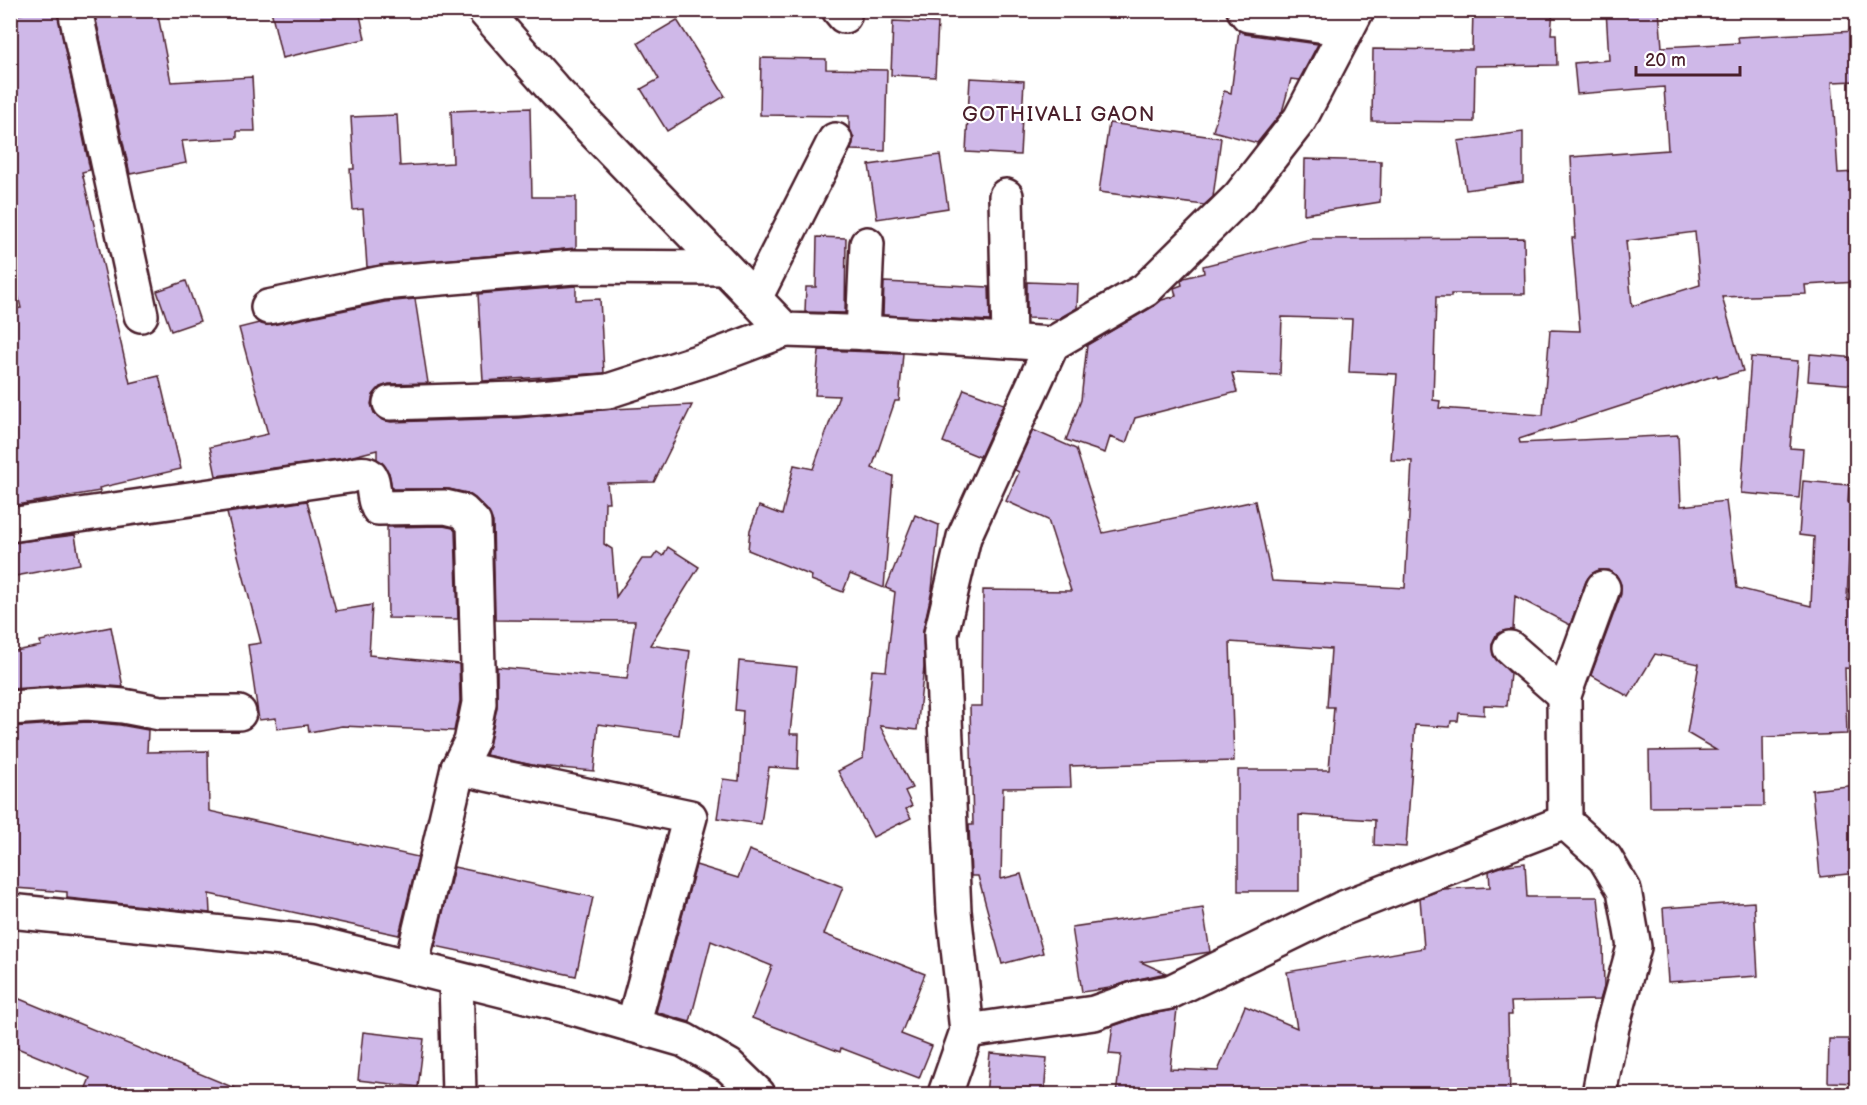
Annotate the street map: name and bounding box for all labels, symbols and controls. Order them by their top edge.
scale bar [1636,39,1740,77]
text: 20 m [1645,50,1686,71]
district label: GOTHIVALI GAON [962,102,1156,127]

